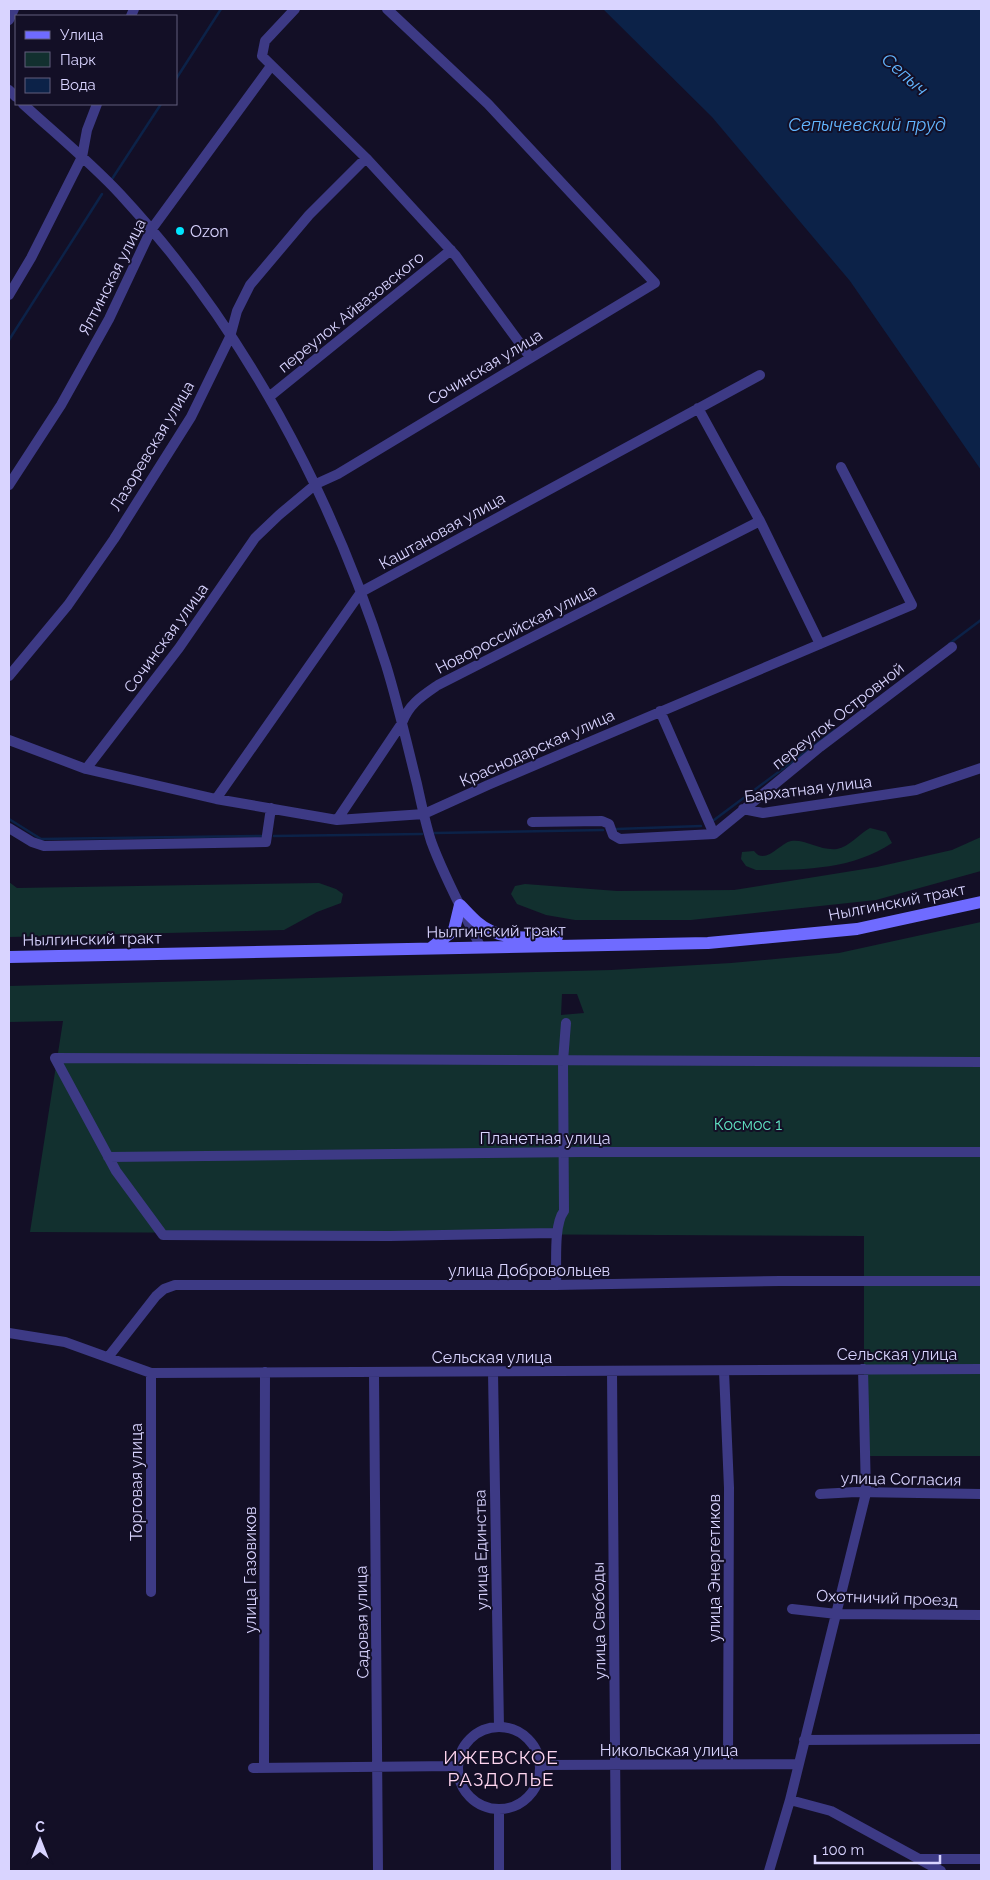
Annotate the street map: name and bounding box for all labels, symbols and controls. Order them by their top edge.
legend [15,15,178,105]
text: Улица [60,26,104,44]
water label: Сепыч [878,48,932,100]
text: Парк [60,51,96,69]
text: Вода [60,76,96,94]
water label: Сепычевский пруд [788,114,946,135]
street label: Ялтинская улица [74,215,150,339]
place label: Ozon [190,222,229,241]
marker: Ozon [174,225,186,237]
street label: переулок Айвазовского [274,247,428,377]
street label: Сочинская улица [424,325,546,409]
street label: Лазоревская улица [106,378,198,514]
street label: Каштановая улица [376,488,508,574]
street label: Сочинская улица [120,580,212,696]
street label: Новороссийская улица [432,580,600,678]
street label: переулок Островной [768,659,908,773]
street label: Краснодарская улица [457,705,617,791]
street label: Бархатная улица [743,772,873,806]
street label: Нылгинский тракт [827,879,968,925]
street label: Нылгинский тракт [426,920,566,942]
street label: Нылгинский тракт [22,928,162,950]
park label: Космос 1 [714,1115,782,1134]
street label: Планетная улица [480,1129,610,1148]
street label: улица Добровольцев [448,1261,610,1280]
street label: Сельская улица [837,1345,957,1364]
street label: Сельская улица [432,1348,552,1367]
street label: Торговая улица [127,1423,146,1541]
street label: улица Согласия [840,1468,962,1490]
street label: улица Единства [470,1489,492,1611]
street label: улица Энергетиков [705,1494,724,1642]
street label: улица Газовиков [241,1506,260,1634]
street label: улица Свободы [588,1562,610,1680]
street label: Садовая улица [352,1565,372,1679]
street label: Охотничий проезд [816,1586,958,1610]
street label: Никольская улица [600,1741,738,1760]
district label: ИЖЕВСКОЕ РАЗДОЛЬЕ [443,1746,559,1790]
north arrow [15,1815,65,1865]
text: С [35,1819,45,1835]
scale bar [815,1832,940,1864]
text: 100 m [822,1841,864,1859]

